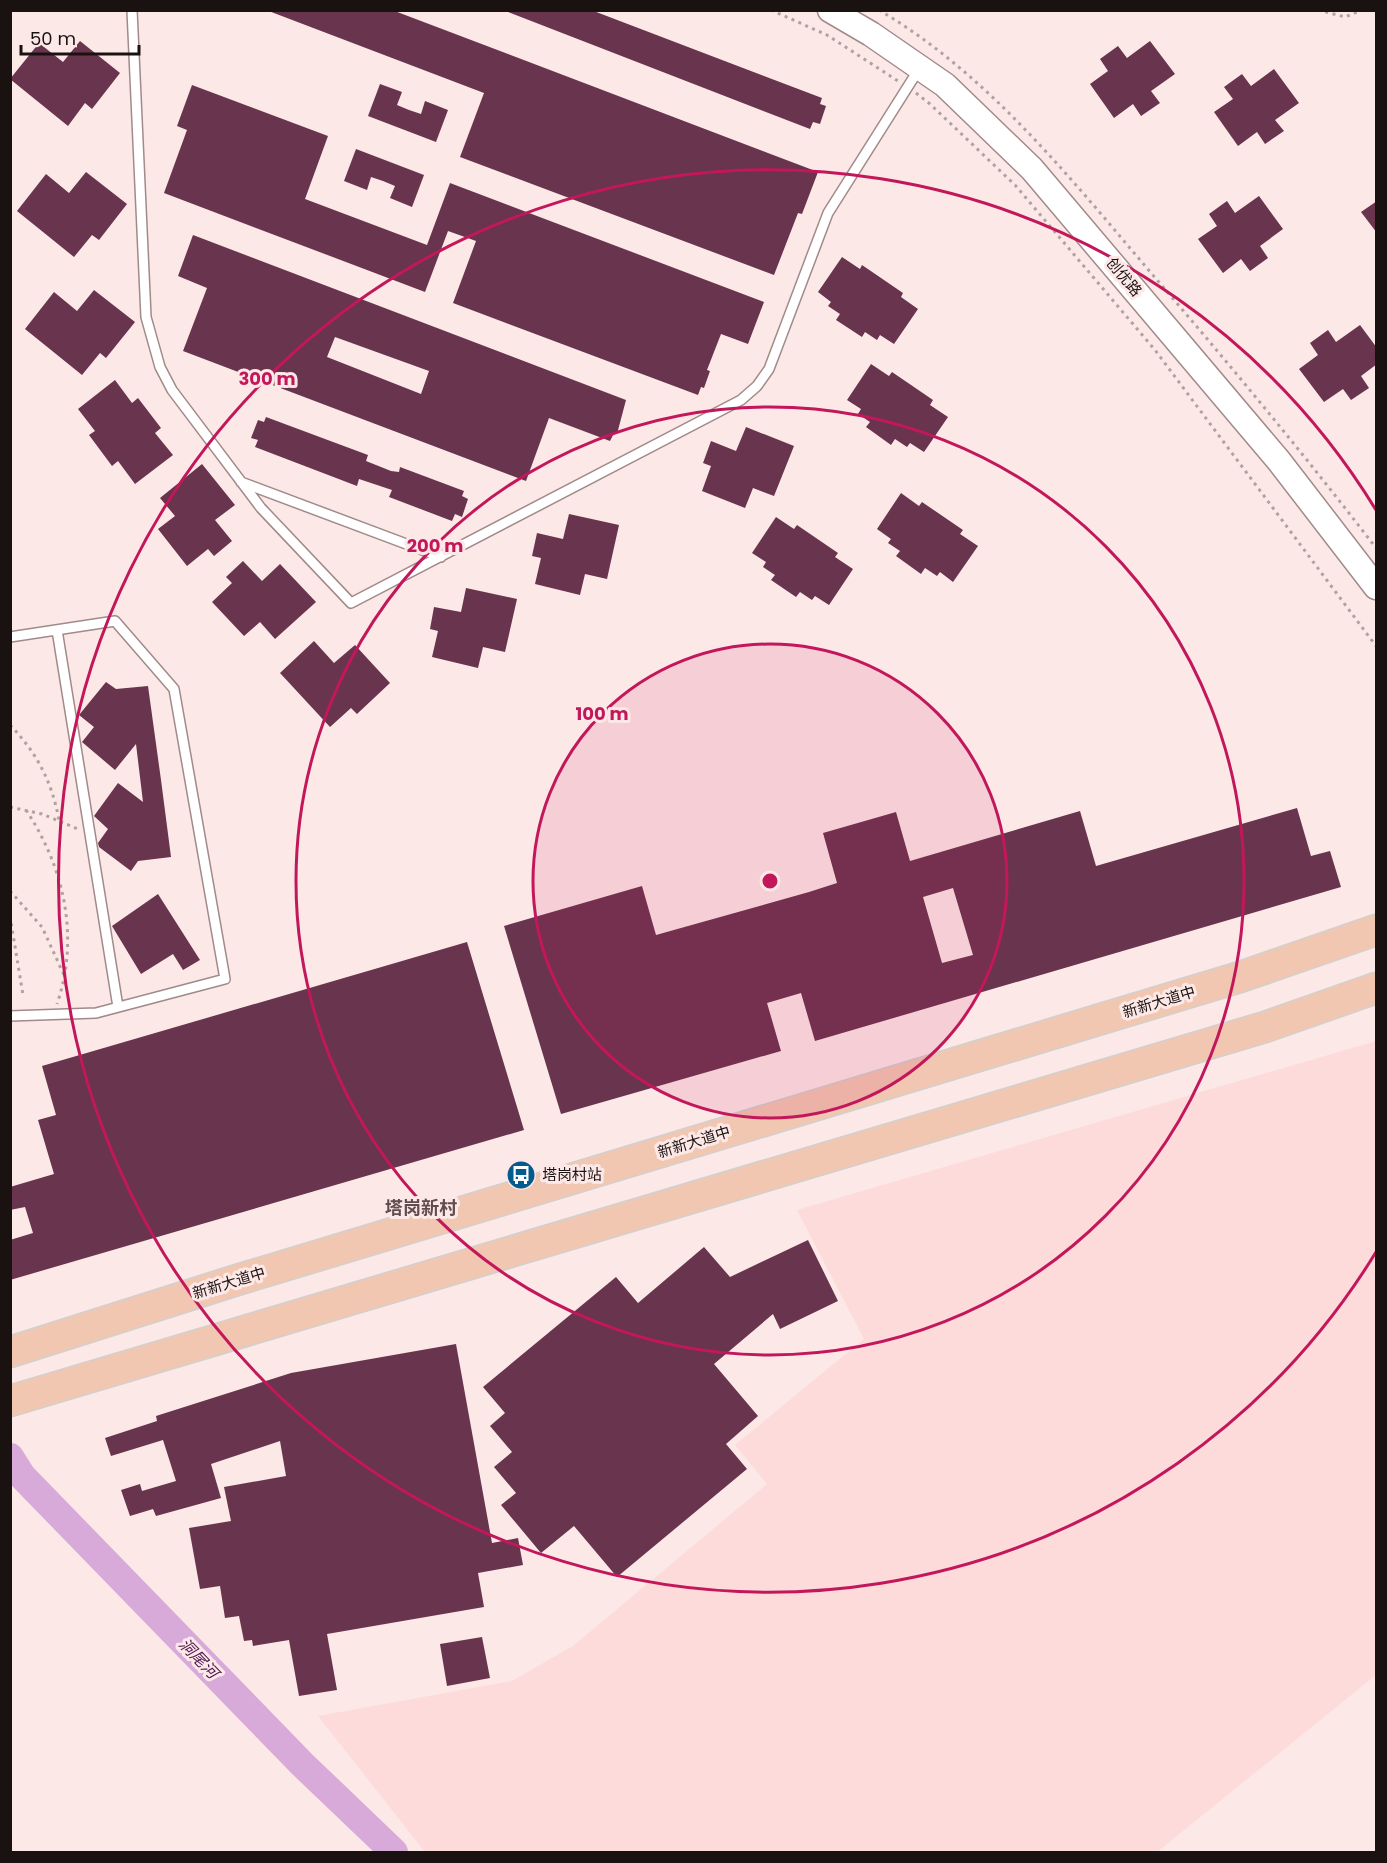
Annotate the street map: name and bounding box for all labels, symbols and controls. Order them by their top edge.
scale bar [21,18,140,56]
text: 50 m [30,26,76,51]
street label: 创优路 [1102,253,1147,301]
text: 300 m [238,366,296,391]
text: 200 m [407,533,463,558]
text: 100 m [575,701,629,726]
centre of rings [760,871,780,891]
street label: 新新大道中 [1120,981,1198,1023]
street label: 新新大道中 [655,1121,733,1163]
bus stop icon: 塔岗村站 [505,1159,537,1191]
place label: 塔岗村站 [542,1164,602,1185]
district label: 塔岗新村 [385,1195,457,1220]
street label: 新新大道中 [190,1262,268,1304]
water label: 洞尾河 [174,1633,226,1686]

